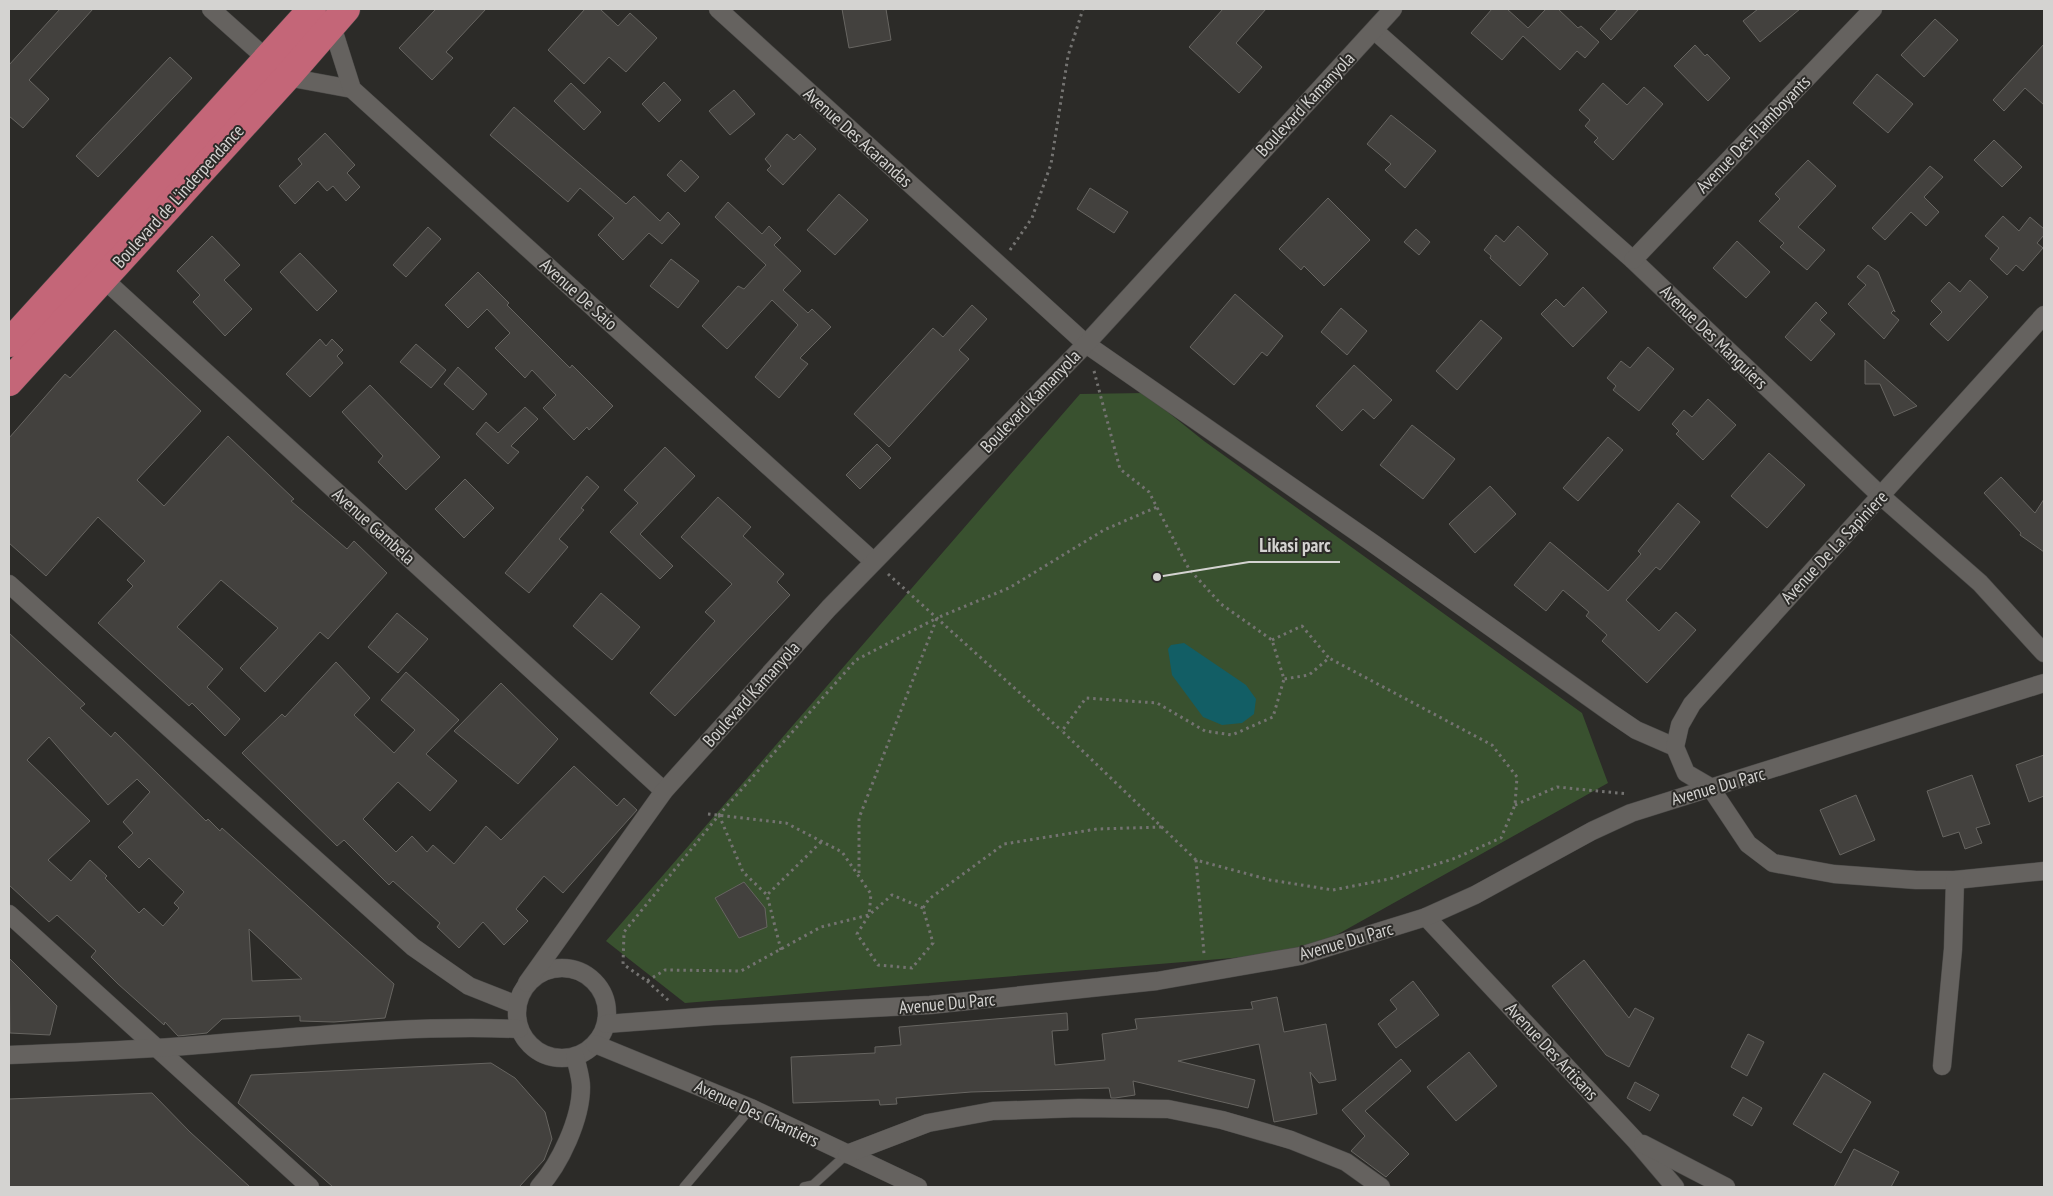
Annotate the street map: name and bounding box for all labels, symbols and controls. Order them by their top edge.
street label: Boulevard Kamanyola [1251,47,1359,161]
street label: Avenue Des Flamboyants [1691,70,1815,198]
street label: Avenue Des Acarandas [799,82,917,192]
street label: Boulevard de L'inderpendance [107,119,249,273]
street label: Avenue De Saio [535,253,623,335]
street label: Avenue Des Manguiers [1655,280,1773,394]
street label: Boulevard Kamanyola [975,345,1085,457]
street label: Avenue Gambela [328,483,420,569]
street label: Avenue De La Sapiniere [1776,486,1892,608]
callout: Likasi parc [1249,528,1340,562]
text: Likasi parc [1259,533,1331,557]
street label: Boulevard Kamanyola [697,636,805,752]
street label: Avenue Du Parc [1668,761,1768,810]
street label: Avenue Du Parc [1296,916,1396,965]
street label: Avenue Du Parc [898,987,997,1019]
street label: Avenue Des Artisans [1501,997,1603,1105]
street label: Avenue Des Chantiers [691,1074,823,1152]

